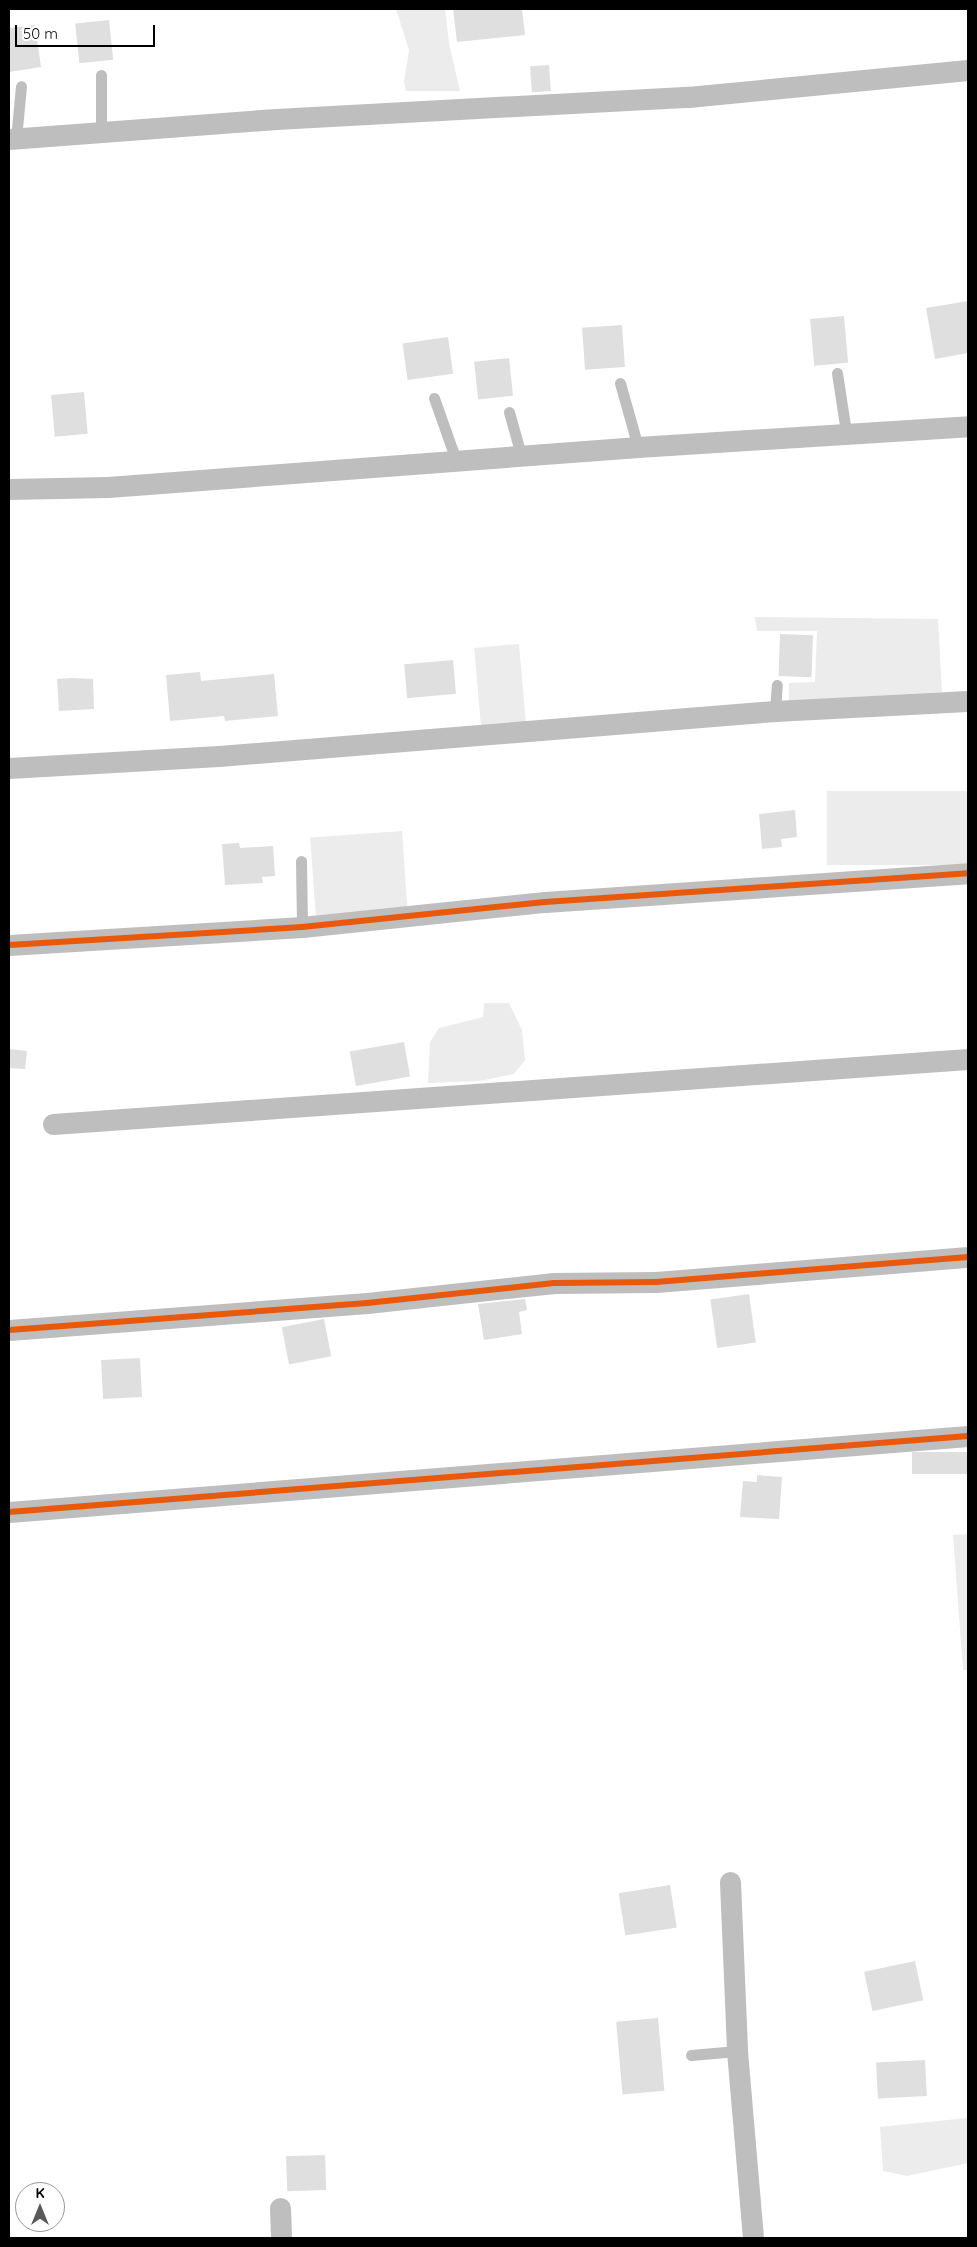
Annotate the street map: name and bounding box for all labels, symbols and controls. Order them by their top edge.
scale bar [18,15,158,47]
text: 50 m [23,24,58,43]
north arrow [15,2182,65,2232]
text: K [35,2184,45,2202]

